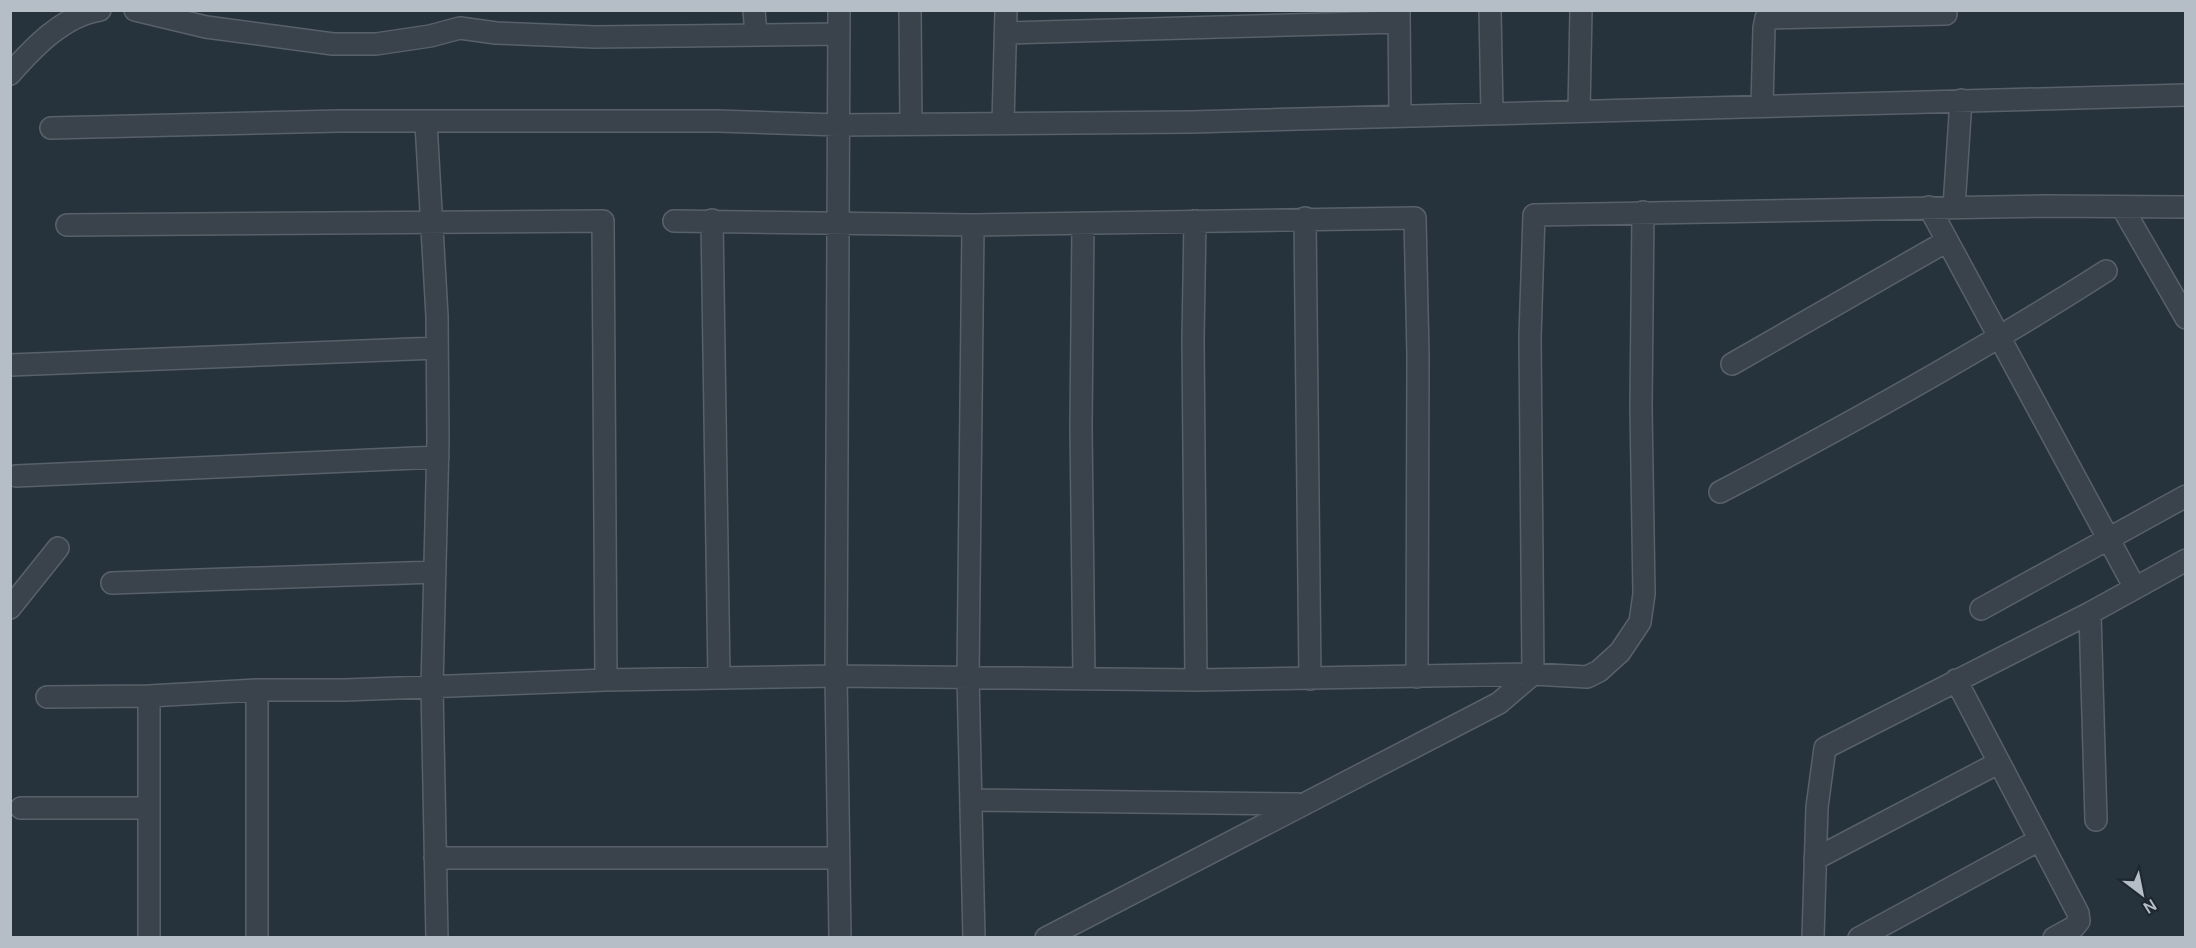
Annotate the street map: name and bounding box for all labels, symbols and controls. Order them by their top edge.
north arrow [2112,864,2172,924]
text: N [2139,894,2161,919]

